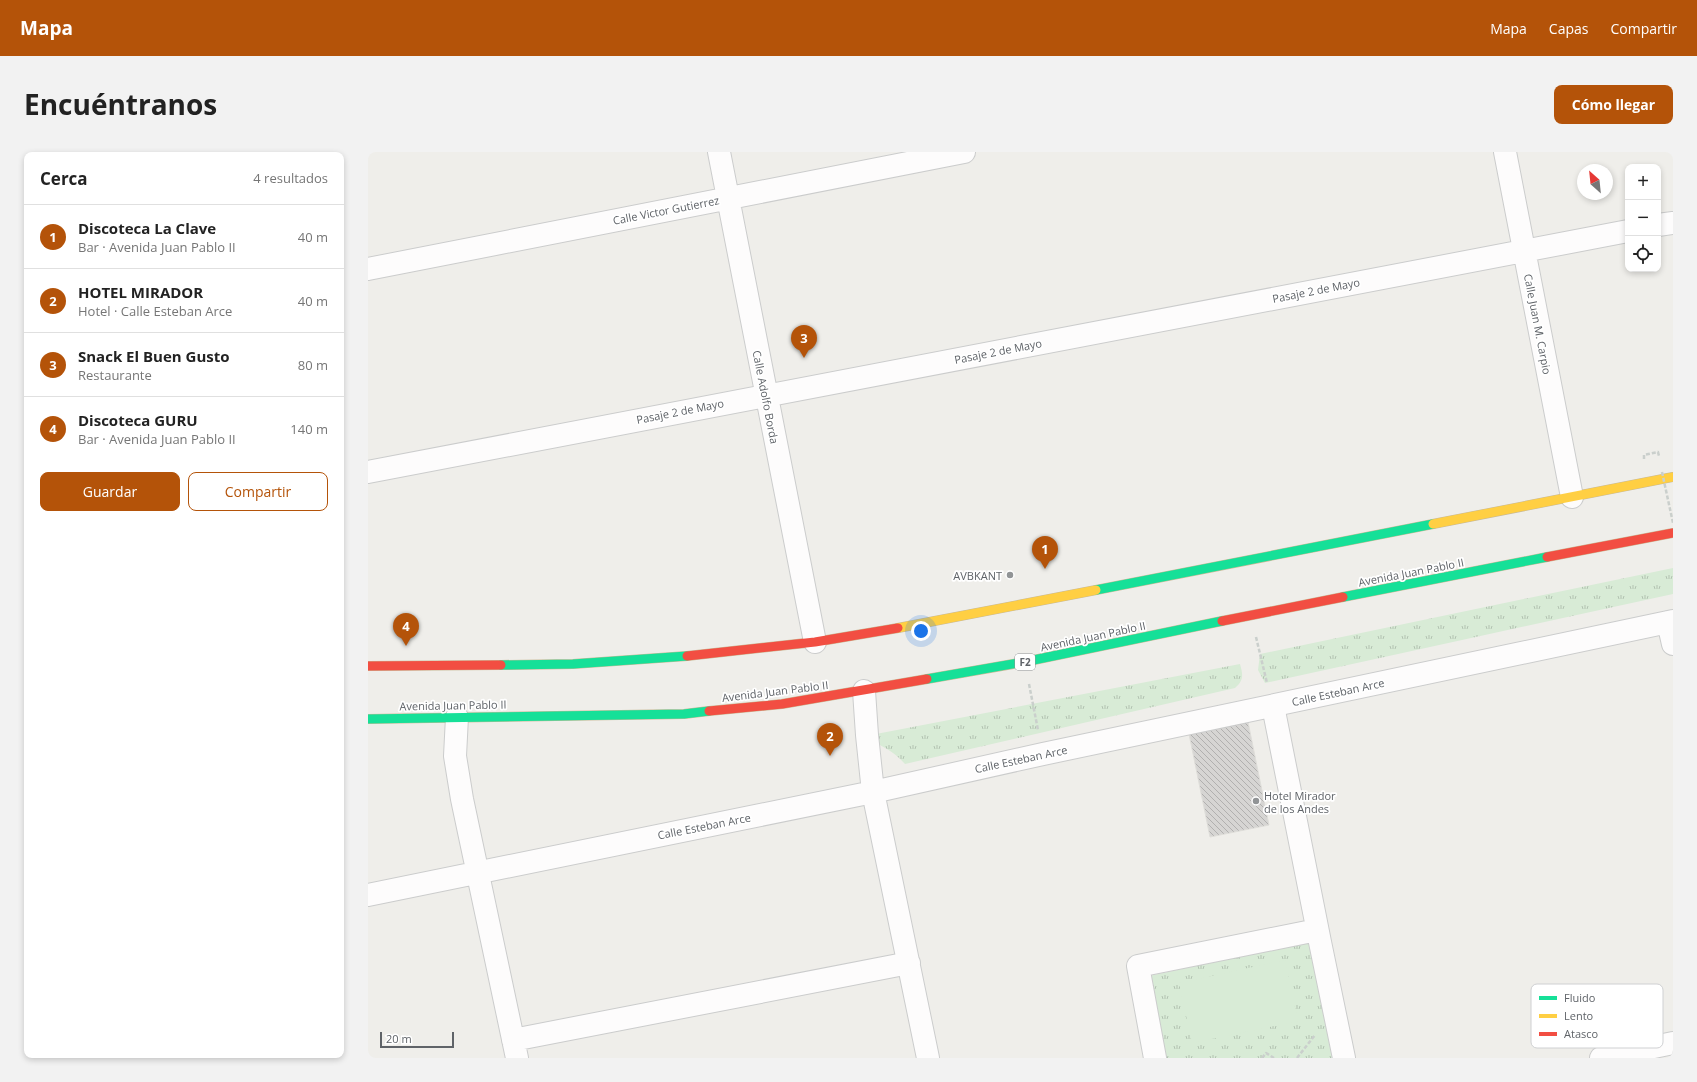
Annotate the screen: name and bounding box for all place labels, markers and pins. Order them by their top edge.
pin: 3 [791,325,817,358]
pin: 1 [1032,536,1058,569]
place label: AVBKANT [953,568,1002,583]
marker: AVBKANT [1005,570,1015,580]
pin: 4 [393,613,419,646]
pin: 2 [817,723,843,756]
place label: Hotel Mirador de los Andes [1264,788,1336,816]
marker: Hotel Mirador de los Andes [1251,796,1261,806]

